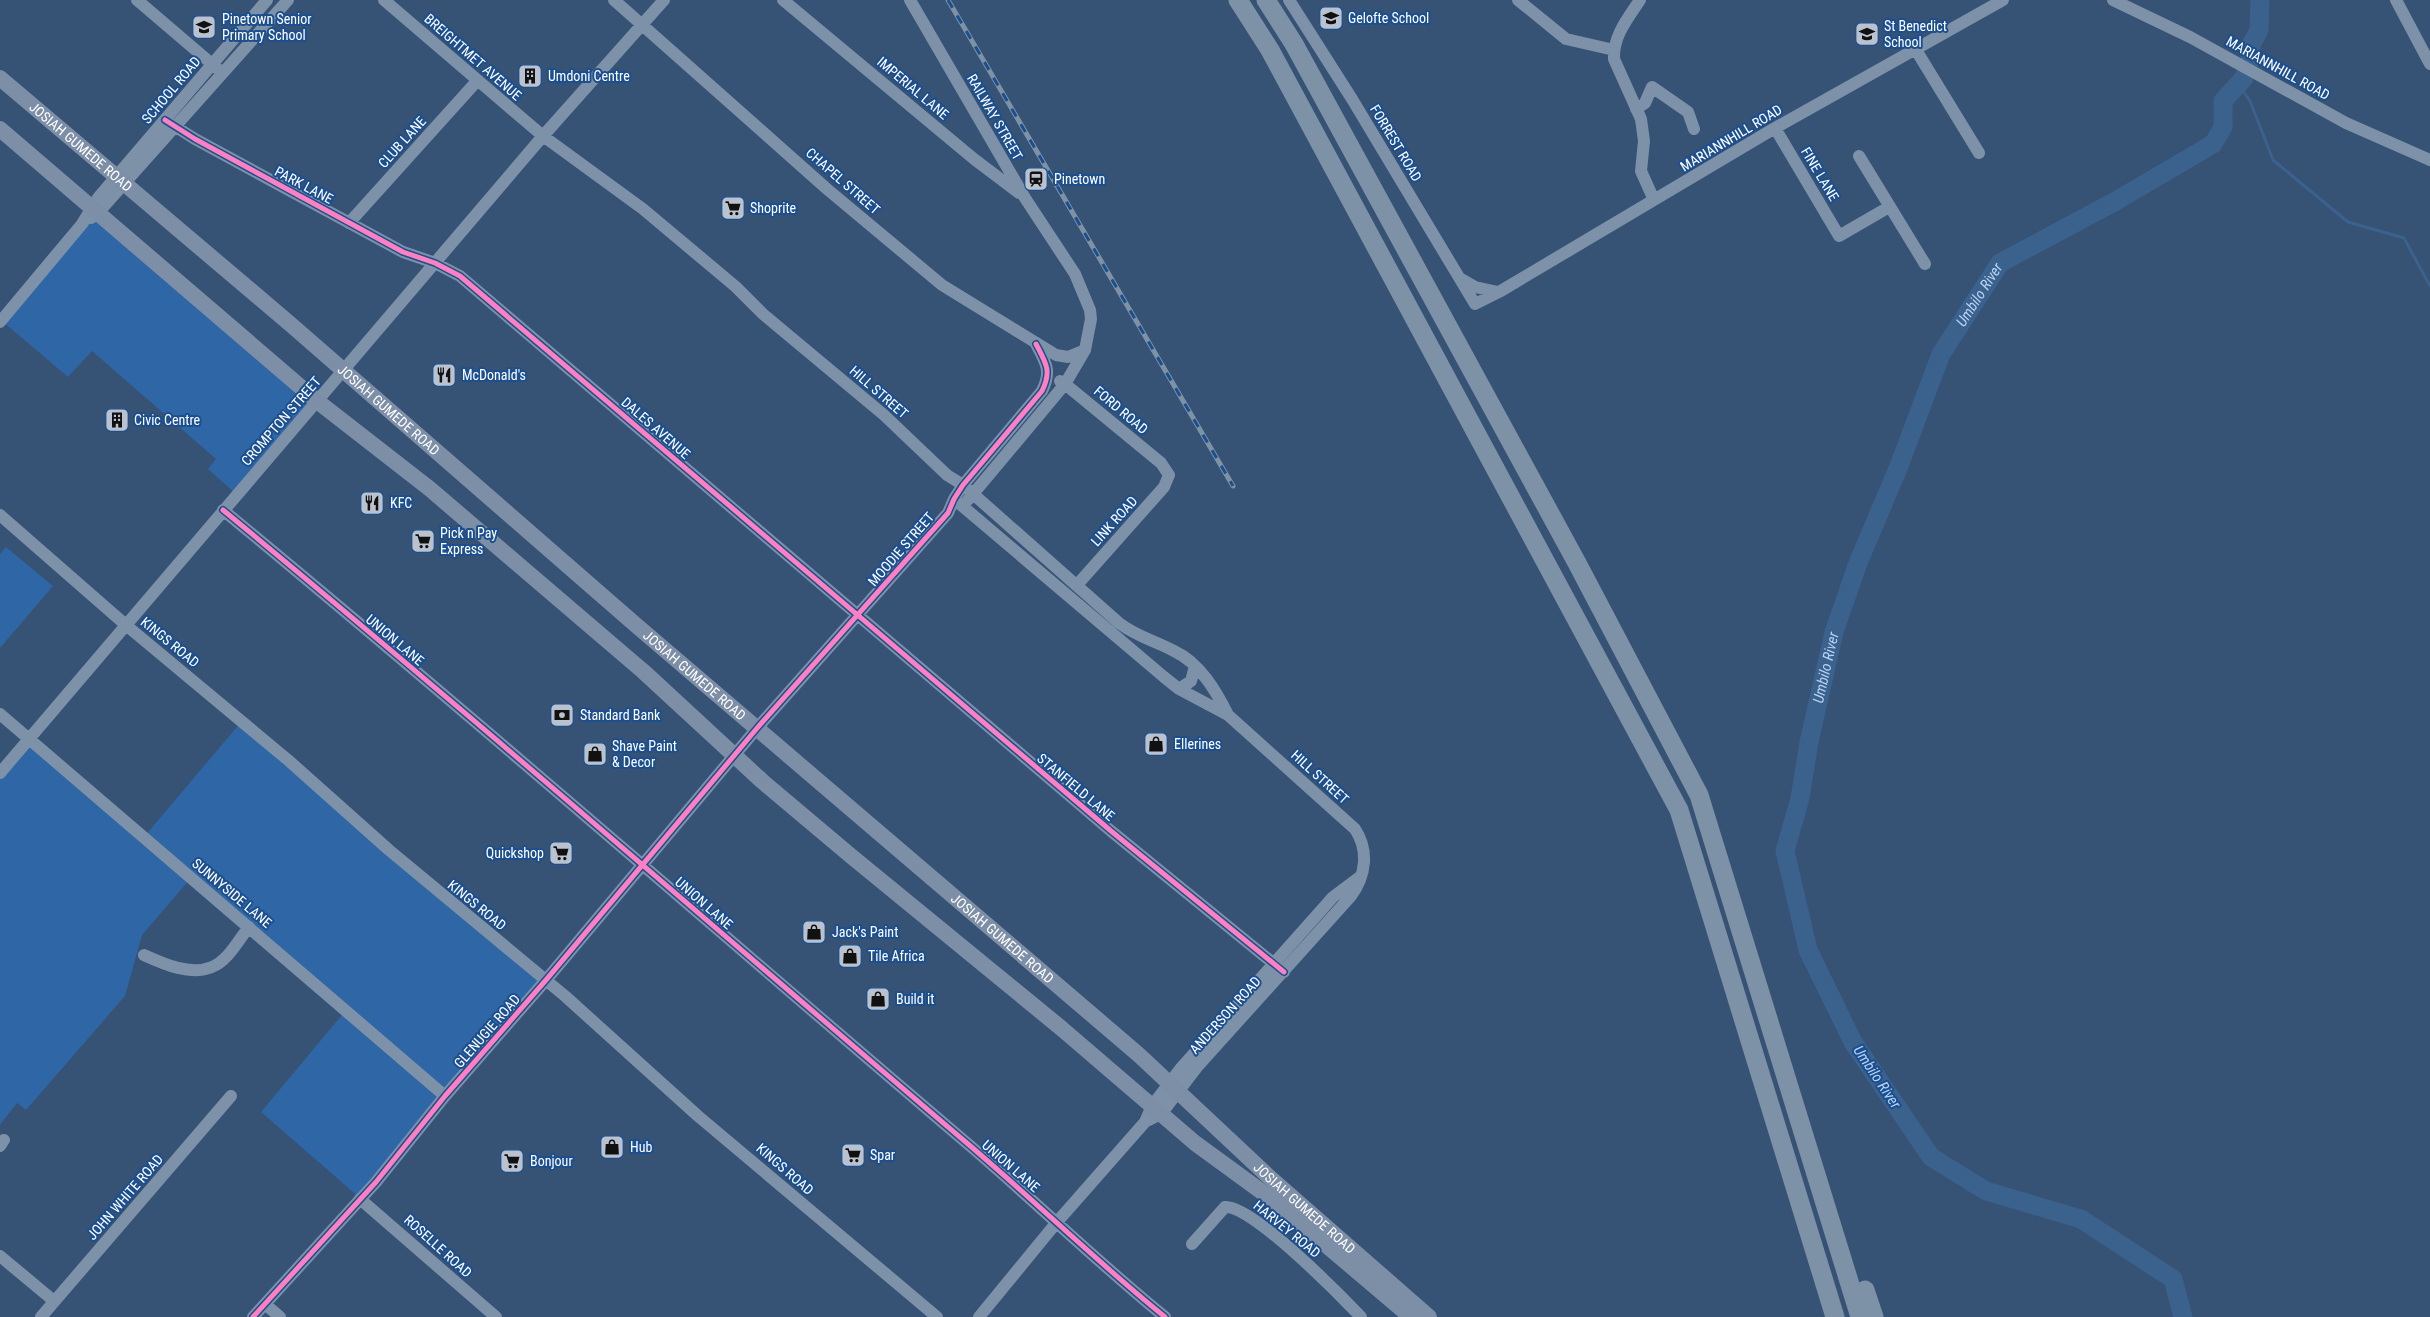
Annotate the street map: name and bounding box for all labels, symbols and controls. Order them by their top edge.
school or university icon: Gelofte School [1318,5,1344,31]
place label: Gelofte School [1348,10,1429,26]
place label: Pinetown Senior Primary School [222,11,312,43]
street label: BREIGHTMET AVENUE [421,11,525,103]
school or university icon: Pinetown Senior Primary School [191,14,217,40]
place label: St Benedict School [1884,18,1947,50]
school or university icon: St Benedict School [1854,21,1880,47]
street label: MARIANNHILL ROAD [2224,33,2332,103]
street label: SCHOOL ROAD [138,53,204,127]
street label: IMPERIAL LANE [874,53,952,123]
building icon: Umdoni Centre [517,63,543,89]
place label: Umdoni Centre [548,68,630,84]
street label: RAILWAY STREET [964,71,1026,163]
street label: JOSIAH GUMEDE ROAD [26,98,136,195]
street label: MARIANNHILL ROAD [1677,101,1785,175]
street label: FORREST ROAD [1367,102,1425,184]
street label: CLUB LANE [375,113,429,171]
street label: FINE LANE [1798,144,1842,204]
street label: CHAPEL STREET [803,145,883,217]
street label: PARK LANE [272,163,336,207]
station icon: Pinetown [1023,166,1049,192]
place label: Pinetown [1054,171,1105,187]
supermarket icon: Shoprite [720,195,746,221]
place label: Shoprite [750,200,797,216]
water label: Umbilo River [1952,259,2007,330]
street label: JOSIAH GUMEDE ROAD [334,361,443,458]
restaurant icon: McDonald's [431,362,457,388]
street label: HILL STREET [847,362,911,422]
place label: McDonald's [462,367,526,383]
street label: CROMPTON STREET [238,373,324,469]
street label: FORD ROAD [1091,383,1151,437]
street label: DALES AVENUE [618,394,694,462]
building icon: Civic Centre [104,407,130,433]
place label: Civic Centre [134,412,201,428]
restaurant icon: KFC [359,490,385,516]
street label: LINK ROAD [1087,493,1141,549]
place label: KFC [390,495,412,511]
street label: MOODIE STREET [865,509,937,589]
place label: Pick n Pay Express [440,525,497,557]
supermarket icon: Pick n Pay Express [410,528,436,554]
street label: UNION LANE [363,611,427,669]
street label: KINGS ROAD [138,614,202,670]
street label: JOSIAH GUMEDE ROAD [640,627,749,723]
water label: Umbilo River [1809,630,1843,705]
bank icon: Standard Bank [549,702,575,728]
place label: Standard Bank [580,707,661,723]
shop icon: Ellerines [1143,731,1169,757]
place label: Ellerines [1174,736,1221,752]
place label: Shave Paint & Decor [612,738,677,770]
shop icon: Shave Paint & Decor [582,741,608,767]
street label: HILL STREET [1288,747,1352,807]
street label: STANFIELD LANE [1034,750,1118,824]
supermarket icon: Quickshop [548,840,574,866]
place label: Quickshop [486,845,544,861]
street label: SUNNYSIDE LANE [189,855,275,931]
street label: UNION LANE [672,874,736,932]
street label: KINGS ROAD [445,877,509,933]
street label: JOSIAH GUMEDE ROAD [948,890,1057,987]
shop icon: Jack's Paint [801,919,827,945]
place label: Jack's Paint [832,924,898,940]
shop icon: Tile Africa [837,943,863,969]
place label: Tile Africa [868,948,925,964]
street label: ANDERSON ROAD [1186,973,1264,1057]
shop icon: Build it [865,986,891,1012]
street label: GLENUGIE ROAD [451,991,523,1071]
place label: Build it [896,991,934,1007]
water label: Umbilo River [1849,1042,1905,1112]
shop icon: Hub [599,1134,625,1160]
street label: UNION LANE [979,1137,1043,1195]
place label: Hub [630,1139,652,1155]
street label: KINGS ROAD [753,1140,817,1198]
supermarket icon: Spar [840,1142,866,1168]
place label: Spar [870,1147,895,1163]
supermarket icon: Bonjour [499,1148,525,1174]
street label: JOHN WHITE ROAD [84,1151,166,1243]
place label: Bonjour [530,1153,573,1169]
street label: JOSIAH GUMEDE ROAD [1251,1159,1359,1257]
street label: HARVEY ROAD [1250,1197,1324,1261]
street label: ROSELLE ROAD [401,1212,475,1280]

